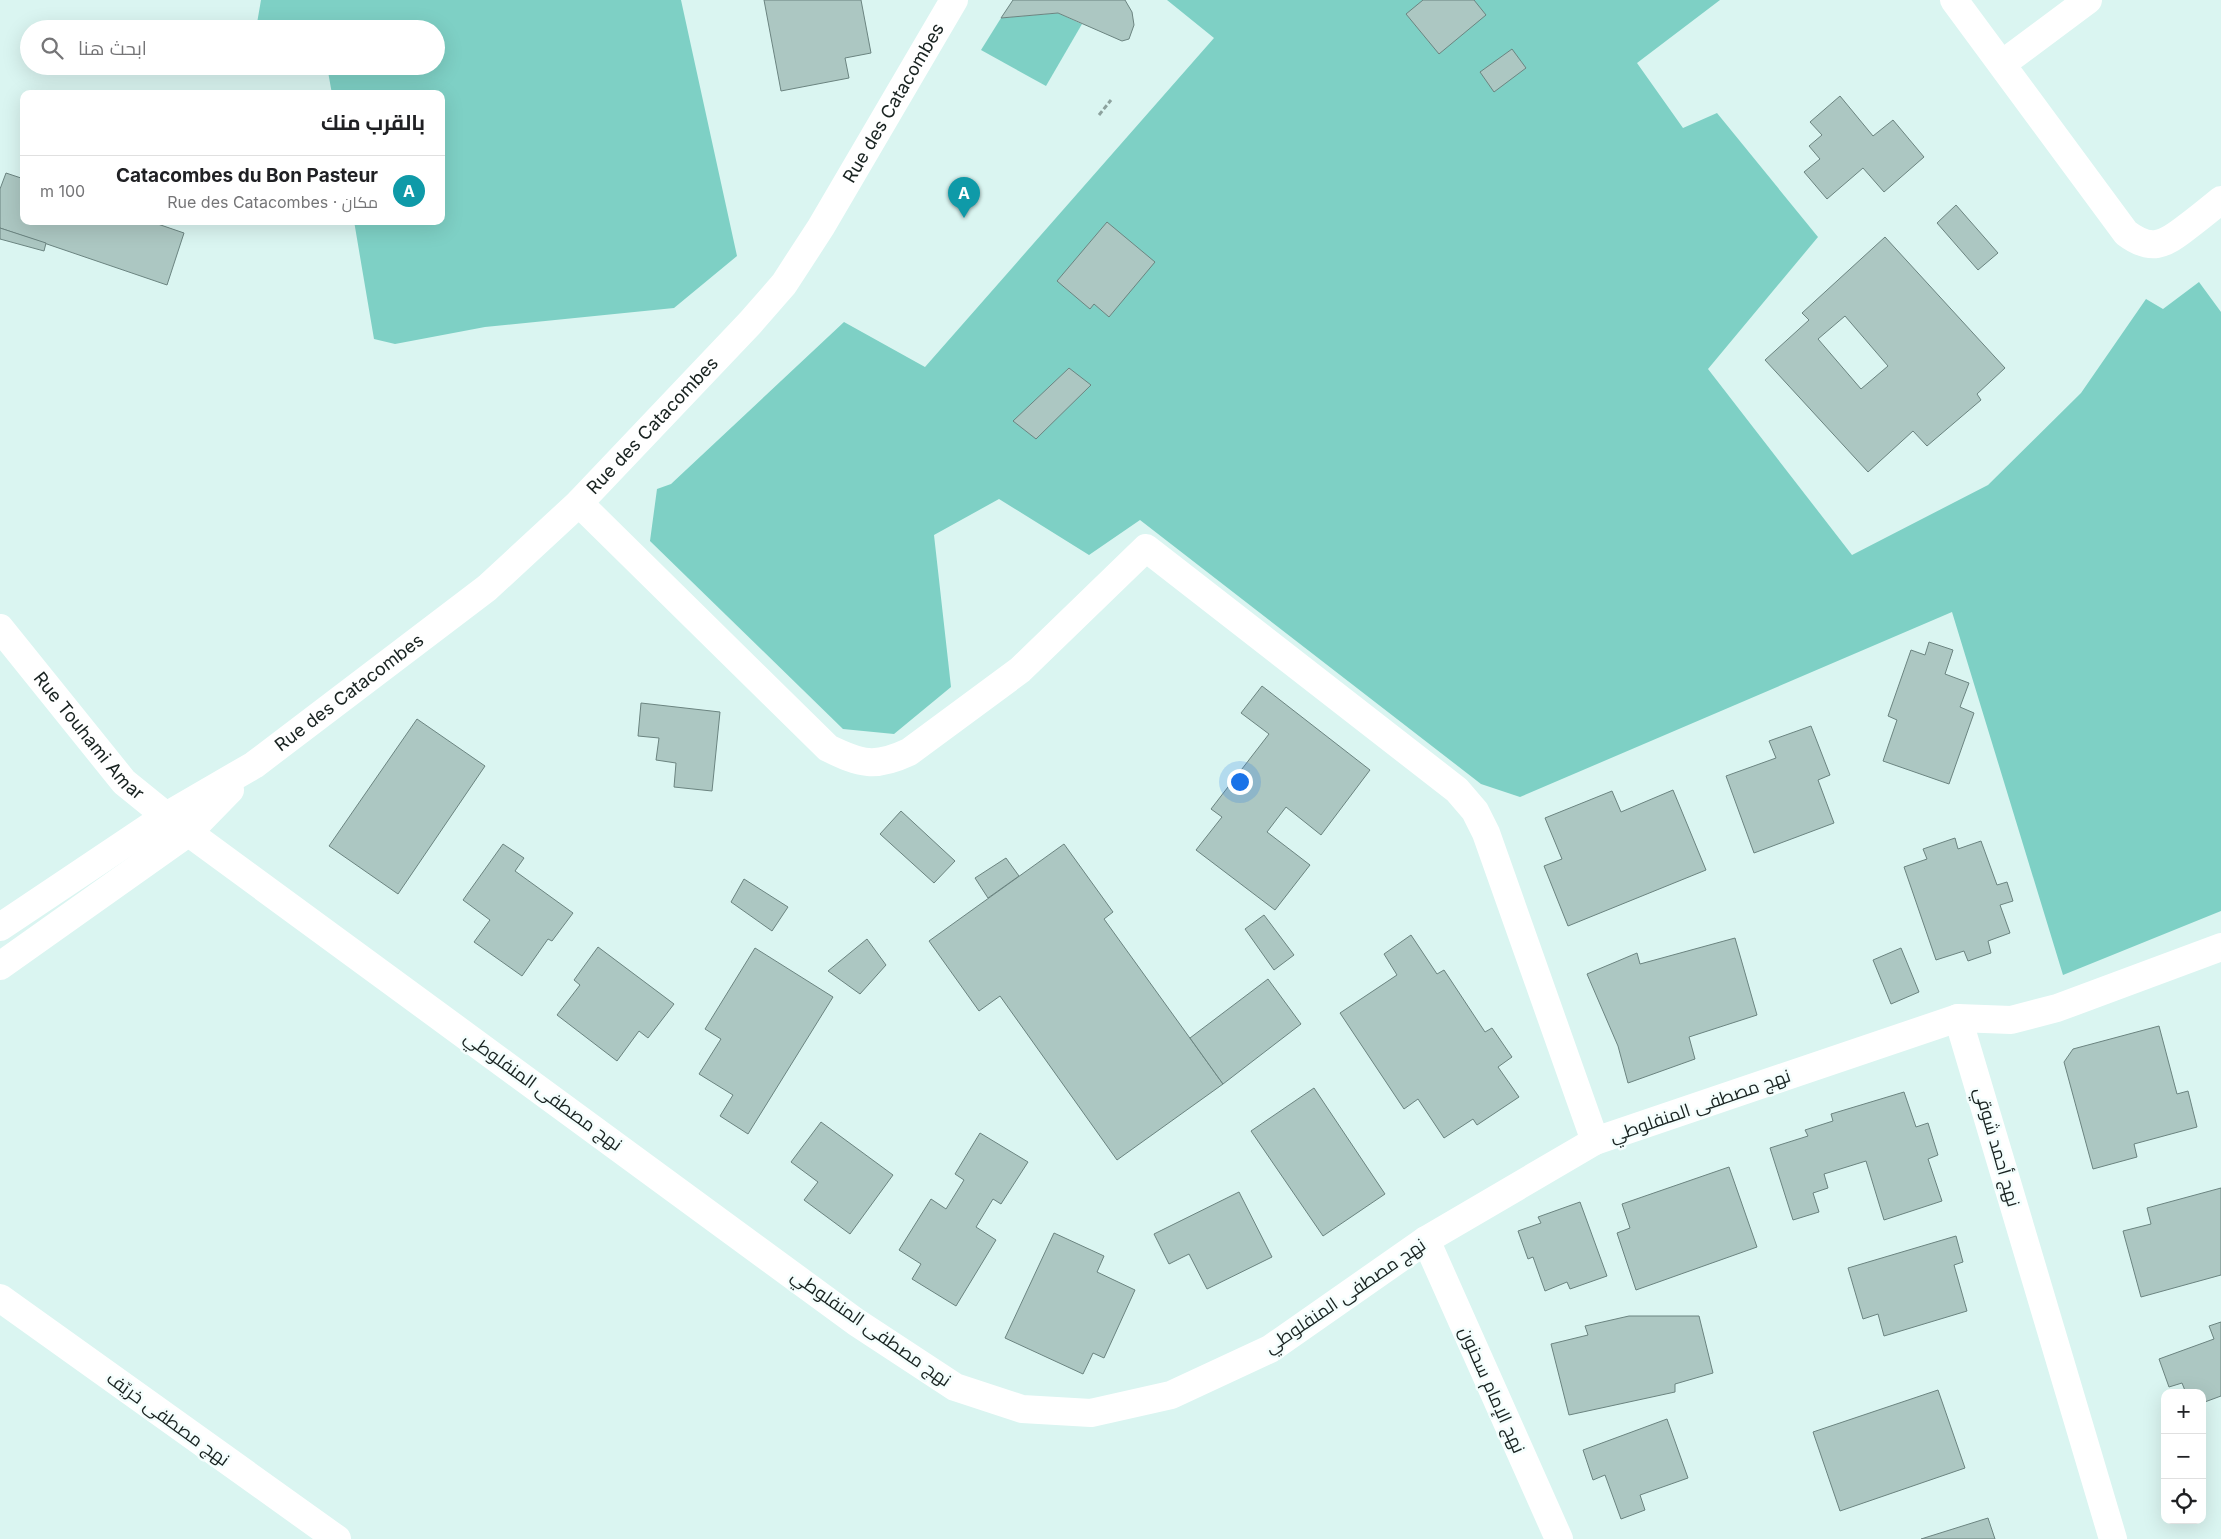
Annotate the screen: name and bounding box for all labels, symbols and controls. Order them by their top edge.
street label: Rue des Catacombes [838,19,948,186]
search box [20,20,445,75]
icon: search [38,34,66,62]
text: ابحث هنا [78,37,147,60]
text: بالقرب منك [321,110,425,135]
text: Catacombes du Bon Pasteur [116,164,378,187]
pin: A [948,177,980,218]
text: 100 m [40,181,85,201]
text: A [403,181,415,201]
text: مكان · Rue des Catacombes [167,192,378,212]
street label: Rue des Catacombes [582,352,722,498]
street label: Rue des Catacombes [270,629,427,755]
street label: Rue Touhami Amar [30,668,149,804]
your location [1227,769,1253,795]
street label: نهج مصطفى المنفلوطي [458,1026,626,1158]
street label: نهج مصطفى المنفلوطي [1607,1065,1794,1150]
street label: نهج أحمد شوقي [1967,1085,2025,1210]
street label: نهج مصطفى المنفلوطي [1260,1234,1432,1361]
street label: نهج مصطفى المنفلوطي [785,1265,955,1394]
street label: نهج الإمام سحنون [1453,1323,1530,1457]
street label: نهج مصطفى خريّف [102,1367,234,1472]
map controls [2161,1389,2206,1524]
button: + [2161,1389,2206,1434]
button: − [2161,1434,2206,1479]
button: locate [2161,1479,2206,1524]

